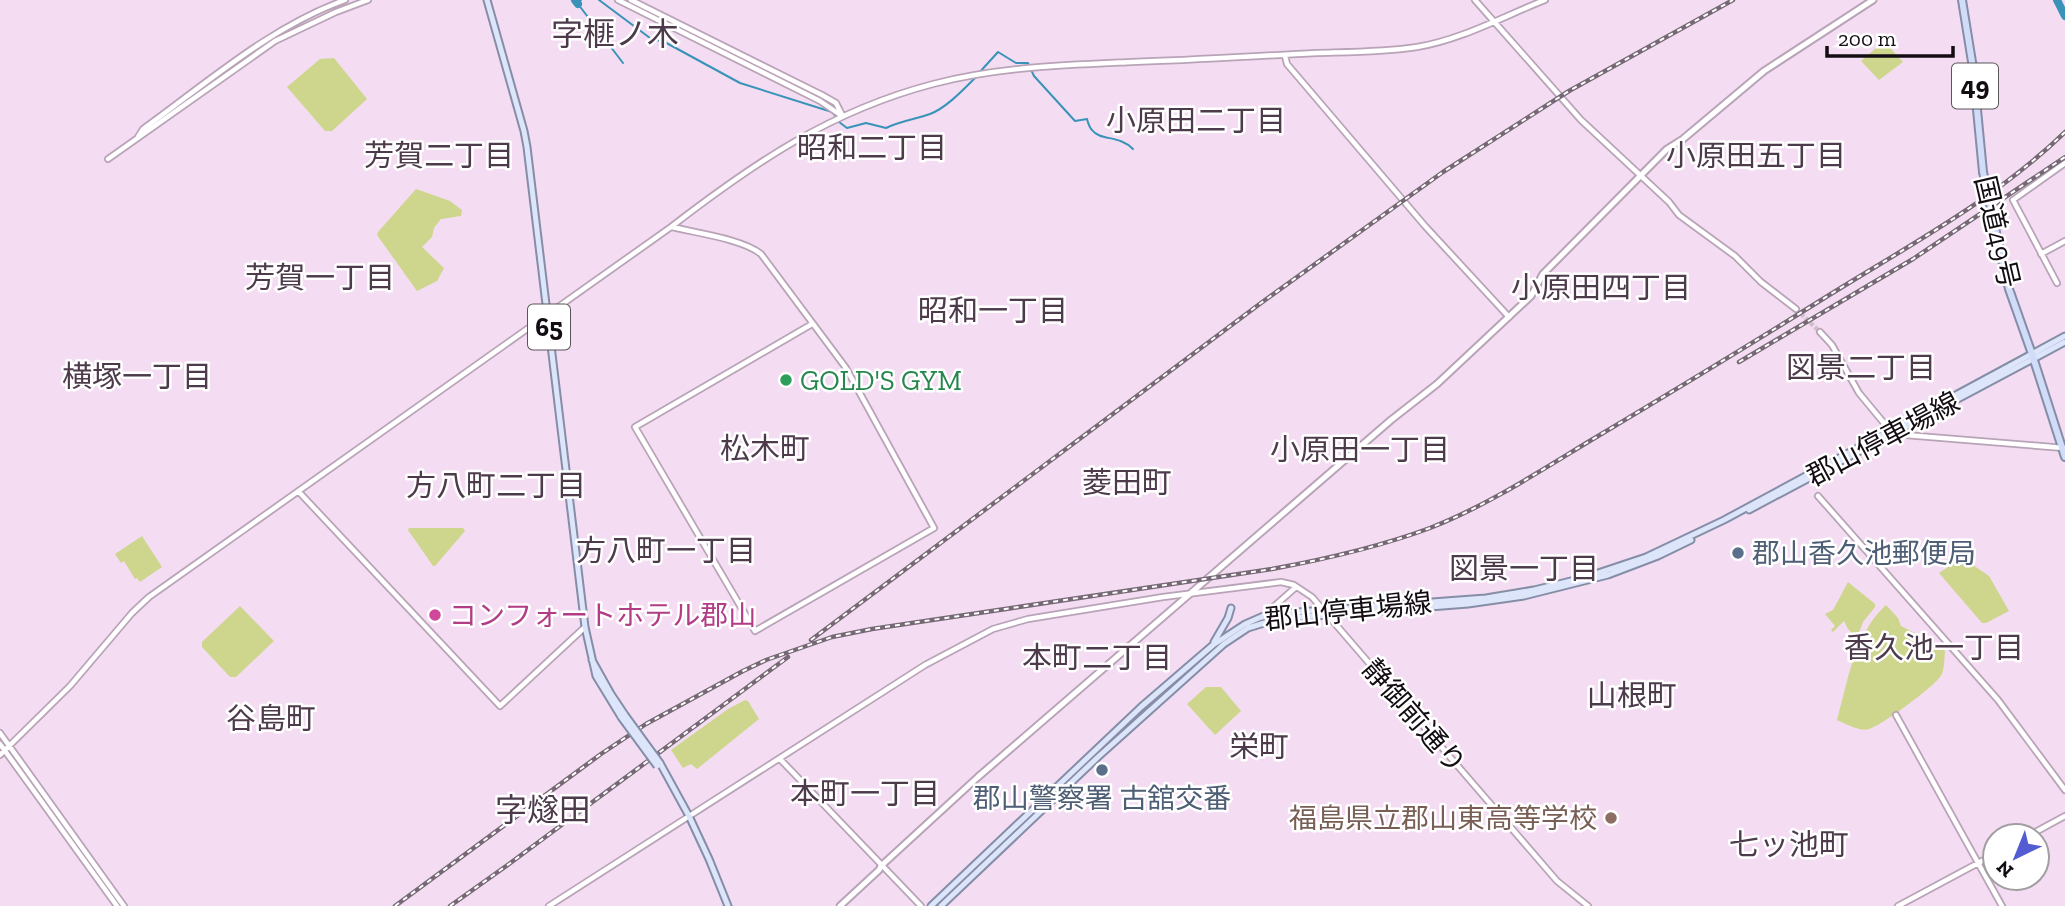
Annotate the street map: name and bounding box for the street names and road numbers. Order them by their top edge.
road number: 49 [1952,64,1998,108]
street label: 国道49号 [1968,173,2026,291]
road number: 65 [528,304,570,350]
street label: 郡山停車場線 [1801,385,1965,493]
street label: 郡山停車場線 [1263,586,1433,636]
street label: 静御前通り [1356,652,1472,780]

